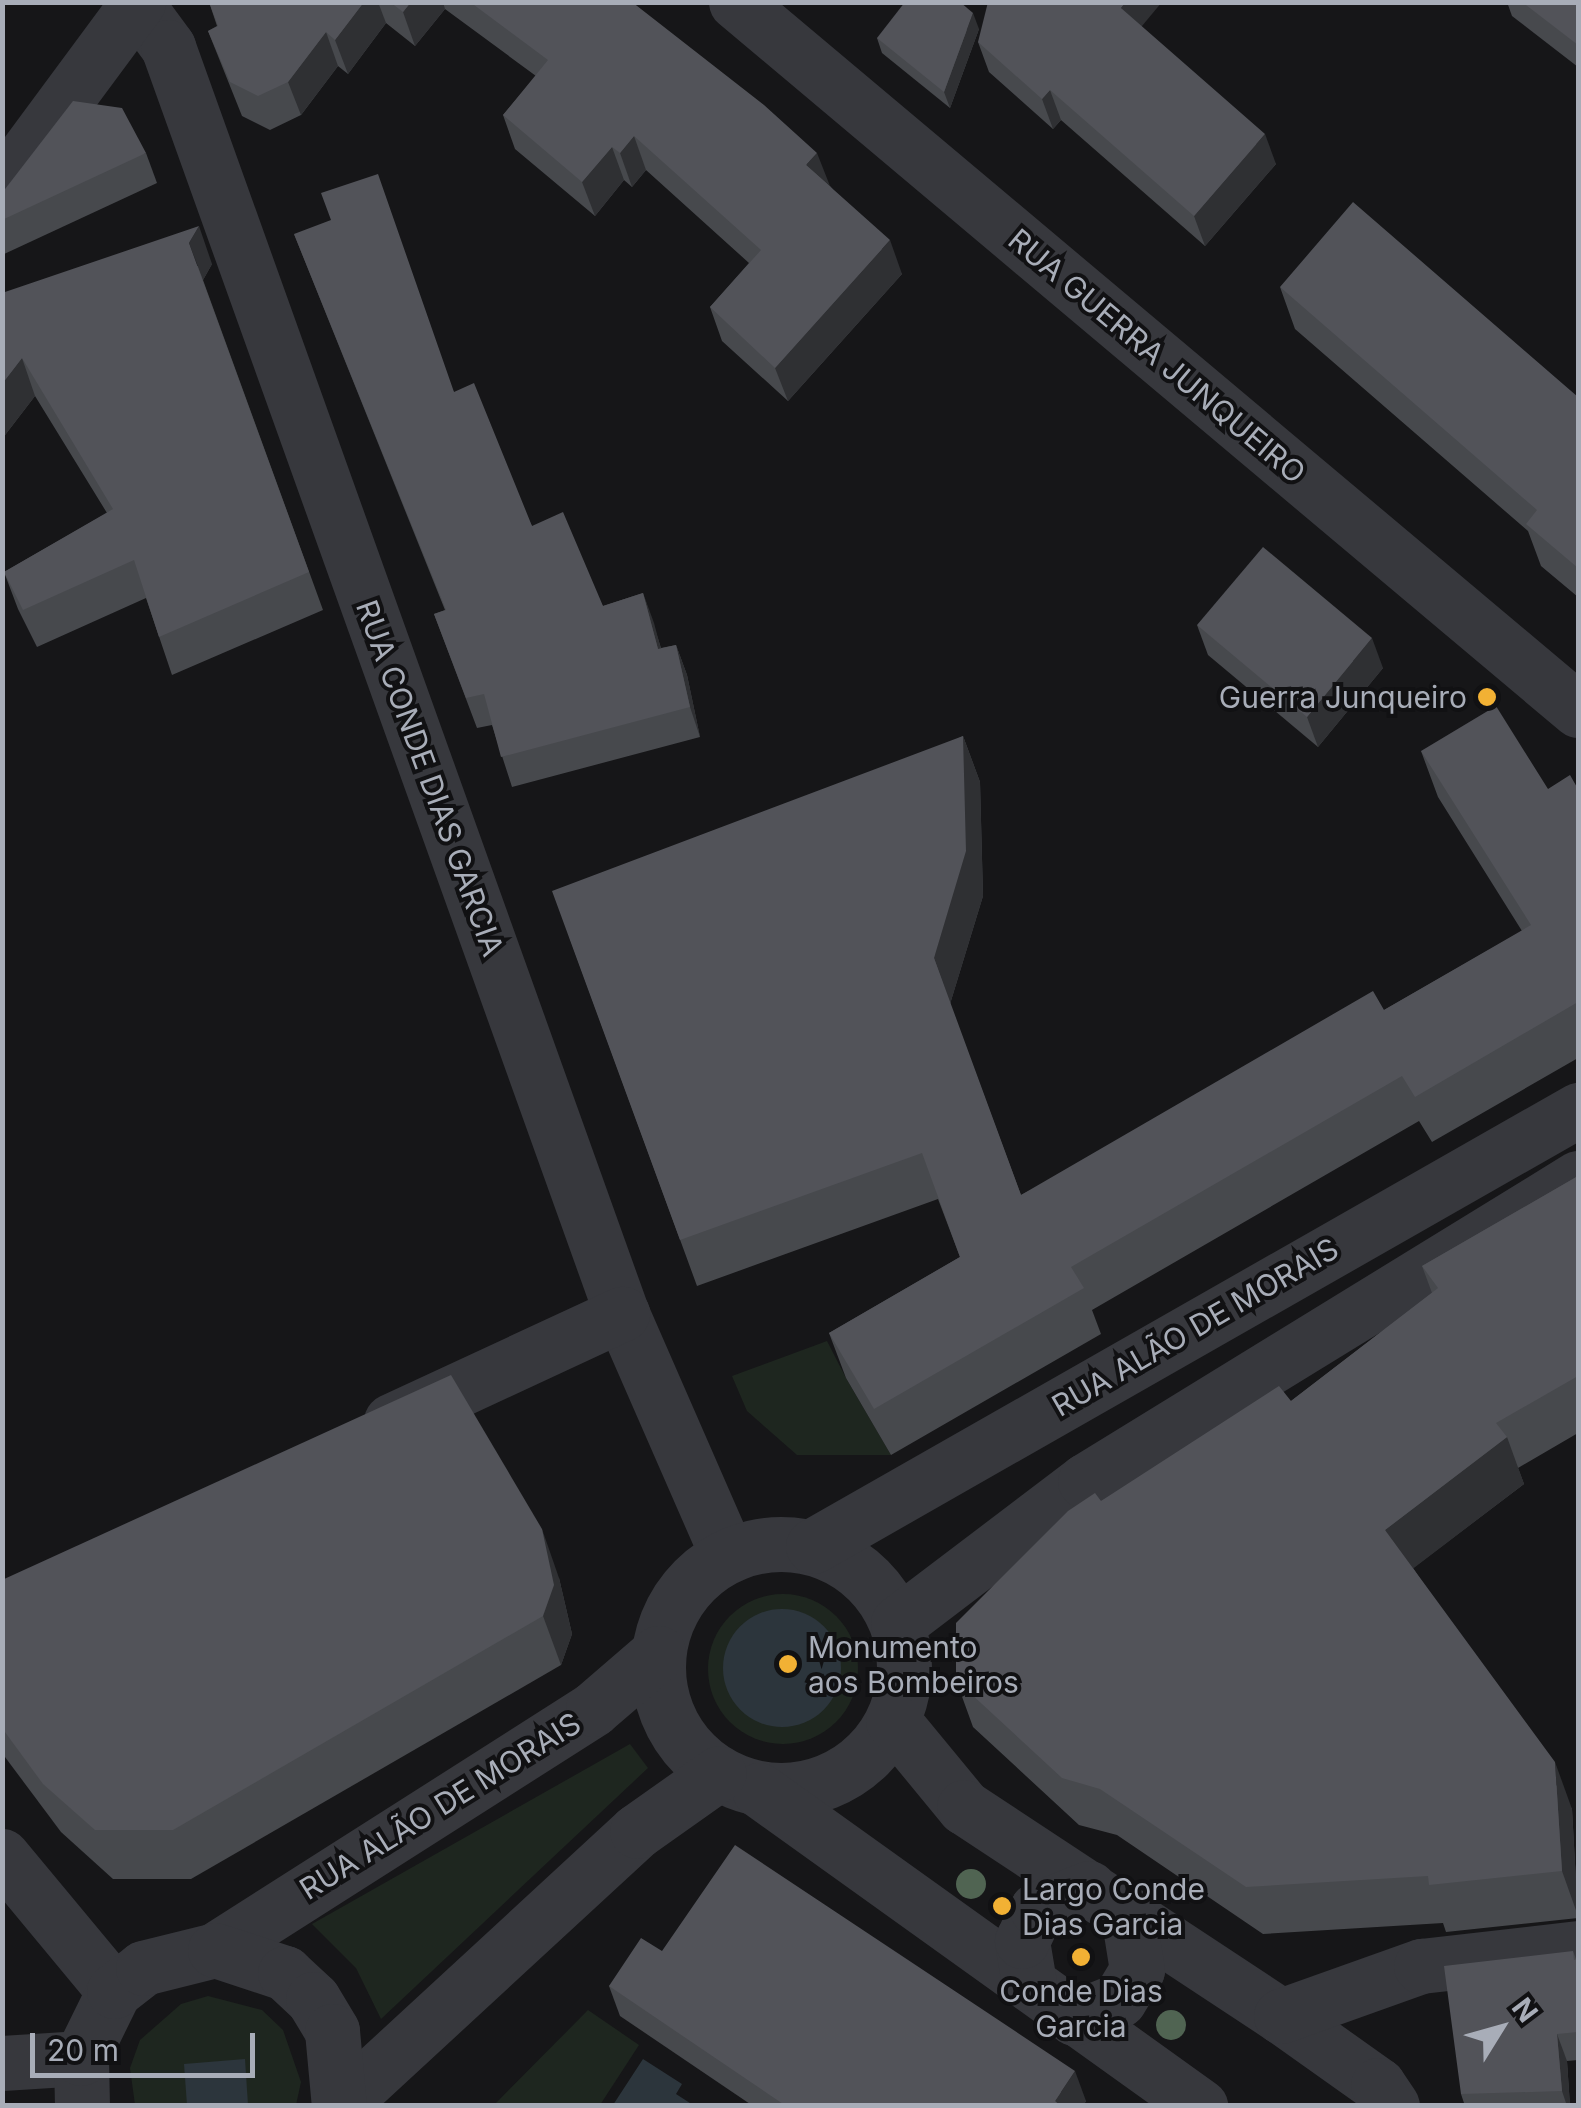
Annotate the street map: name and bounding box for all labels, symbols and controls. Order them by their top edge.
street label: RUA GUERRA JUNQUEIRO [1001,221,1313,491]
street label: RUA CONDE DIAS GARCIA [349,595,511,961]
place label: Guerra Junqueiro [1219,679,1467,715]
marker: Guerra Junqueiro [1476,686,1498,708]
street label: RUA ALÃO DE MORAIS [1046,1230,1344,1424]
place label: Monumento aos Bombeiros [808,1629,1019,1700]
marker: Monumento aos Bombeiros [777,1653,799,1675]
street label: RUA ALÃO DE MORAIS [293,1705,587,1907]
place label: Largo Conde Dias Garcia [1022,1871,1205,1942]
marker: Largo Conde Dias Garcia [991,1895,1013,1917]
marker: Conde Dias Garcia [1070,1946,1092,1968]
place label: Conde Dias Garcia [999,1973,1163,2044]
north arrow [1451,1978,1551,2078]
text: N [1505,1991,1545,2029]
scale bar [35,2013,260,2075]
text: 20 m [47,2032,119,2068]

